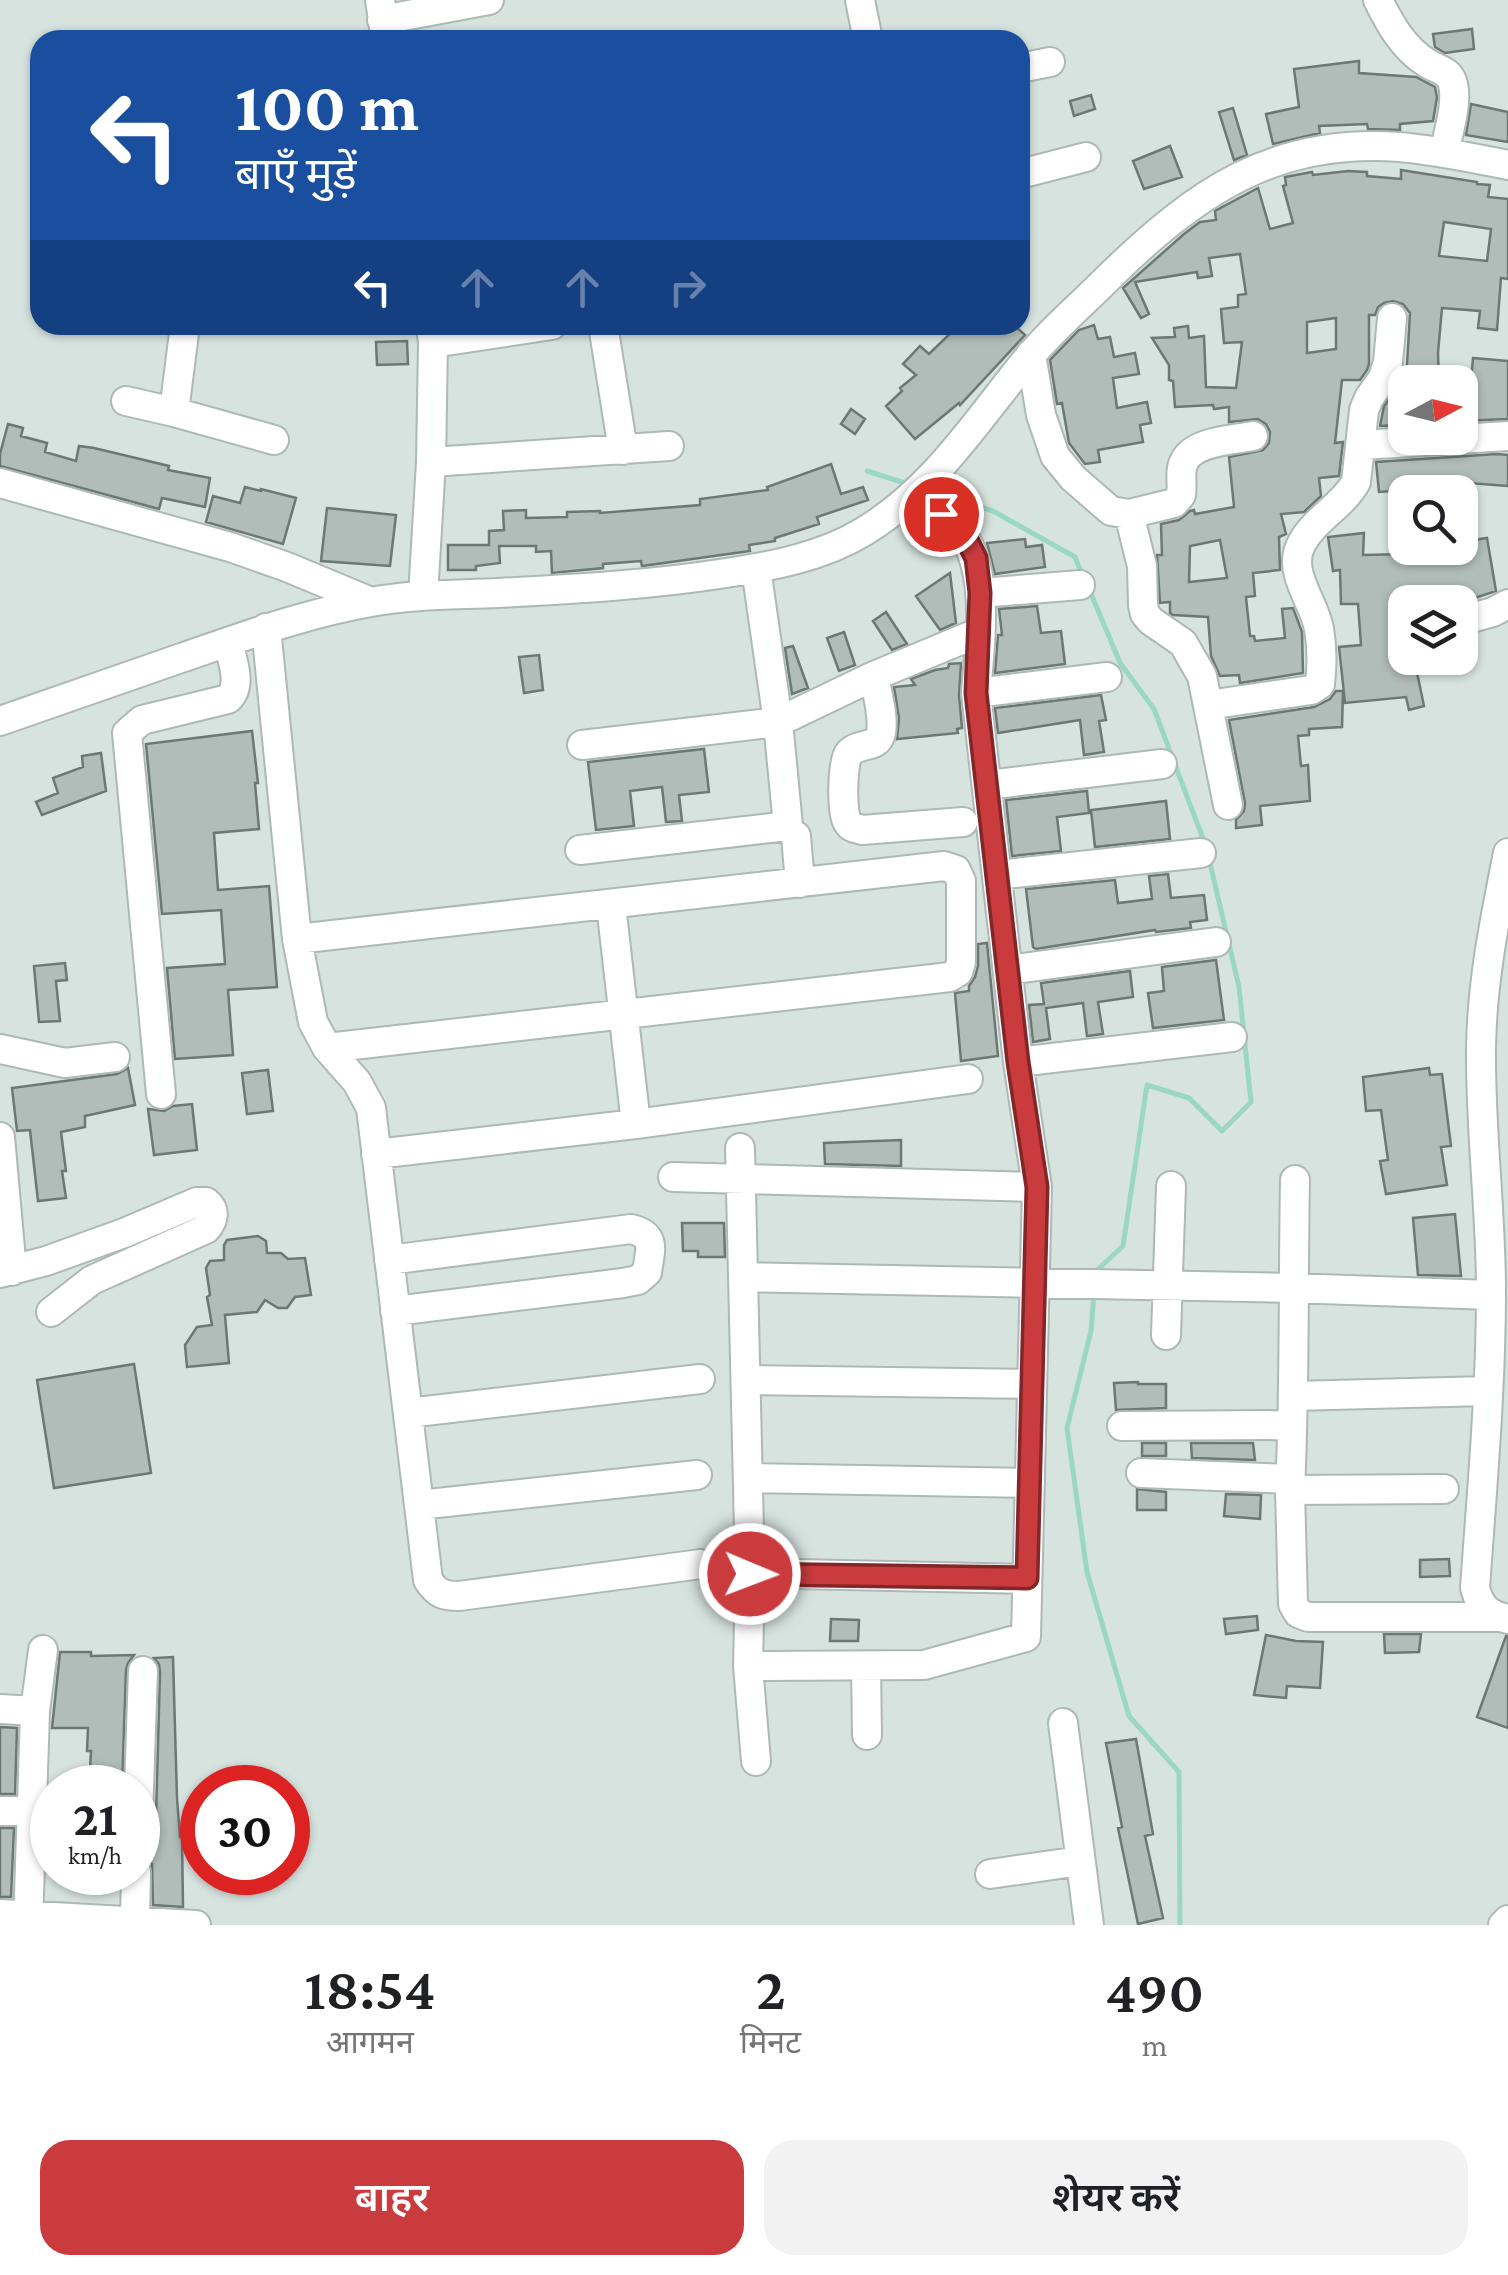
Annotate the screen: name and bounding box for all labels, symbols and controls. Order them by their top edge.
text: 100 m [235,67,419,145]
icon: left [70,70,200,200]
text: बाएँ मुड़ें [235,149,357,199]
icon: left [345,260,400,315]
icon: ahead [450,260,505,315]
icon: ahead [555,260,610,315]
icon: right [660,260,715,315]
north arrow [1388,365,1478,455]
map controls [1388,365,1478,675]
pin [899,472,984,557]
button: search [1388,475,1478,565]
icon: arrive [914,487,969,542]
button: layers [1388,585,1478,675]
position arrow [698,1522,802,1626]
speed limit sign: 30 [180,1765,310,1895]
text: 21 [73,1790,117,1846]
text: km/h [68,1842,122,1869]
text: 18:54 [304,1955,436,2022]
text: 2 [756,1955,785,2022]
text: 490 [1105,1958,1204,2025]
text: आगमन [326,2024,414,2060]
text: मिनट [740,2024,801,2060]
text: m [1142,2027,1167,2063]
button: बाहर [40,2140,744,2255]
button: शेयर करें [764,2140,1468,2255]

